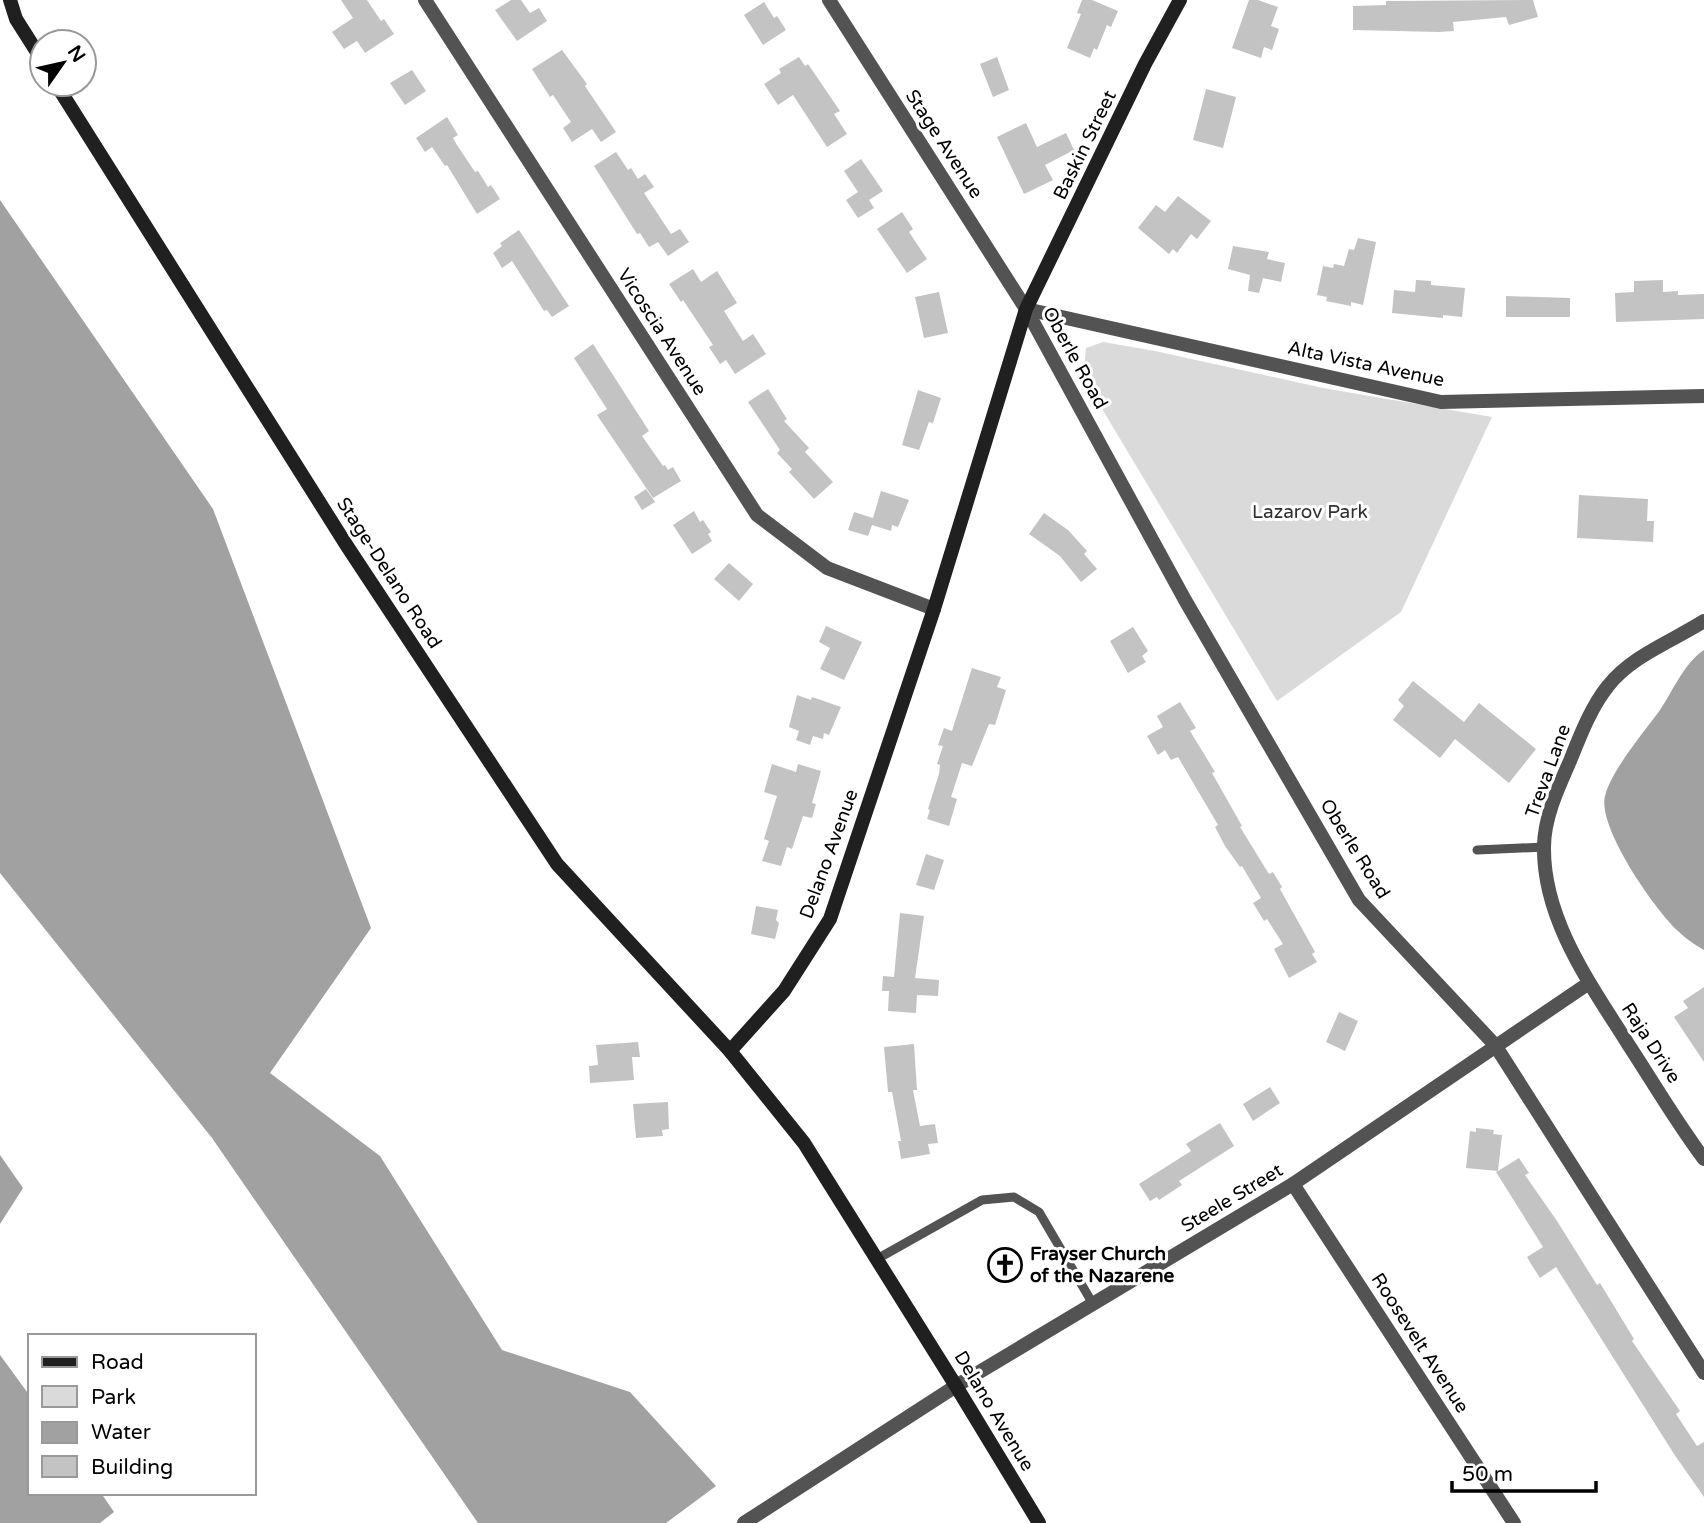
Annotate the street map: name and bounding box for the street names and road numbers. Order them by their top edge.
street label: Stage Avenue [901,86,987,202]
street label: Baskin Street [1049,87,1121,203]
street label: Vicoscia Avenue [613,264,711,400]
street label: Oberle Road [1038,303,1112,413]
street label: Alta Vista Avenue [1286,337,1446,391]
street label: Stage-Delano Road [332,493,446,653]
street label: Treva Lane [1521,721,1575,821]
street label: Delano Avenue [795,786,863,922]
street label: Oberle Road [1316,795,1394,903]
street label: Raja Drive [1617,999,1685,1087]
street label: Steele Street [1177,1159,1287,1237]
street label: Roosevelt Avenue [1367,1269,1473,1417]
street label: Delano Avenue [950,1347,1038,1475]

